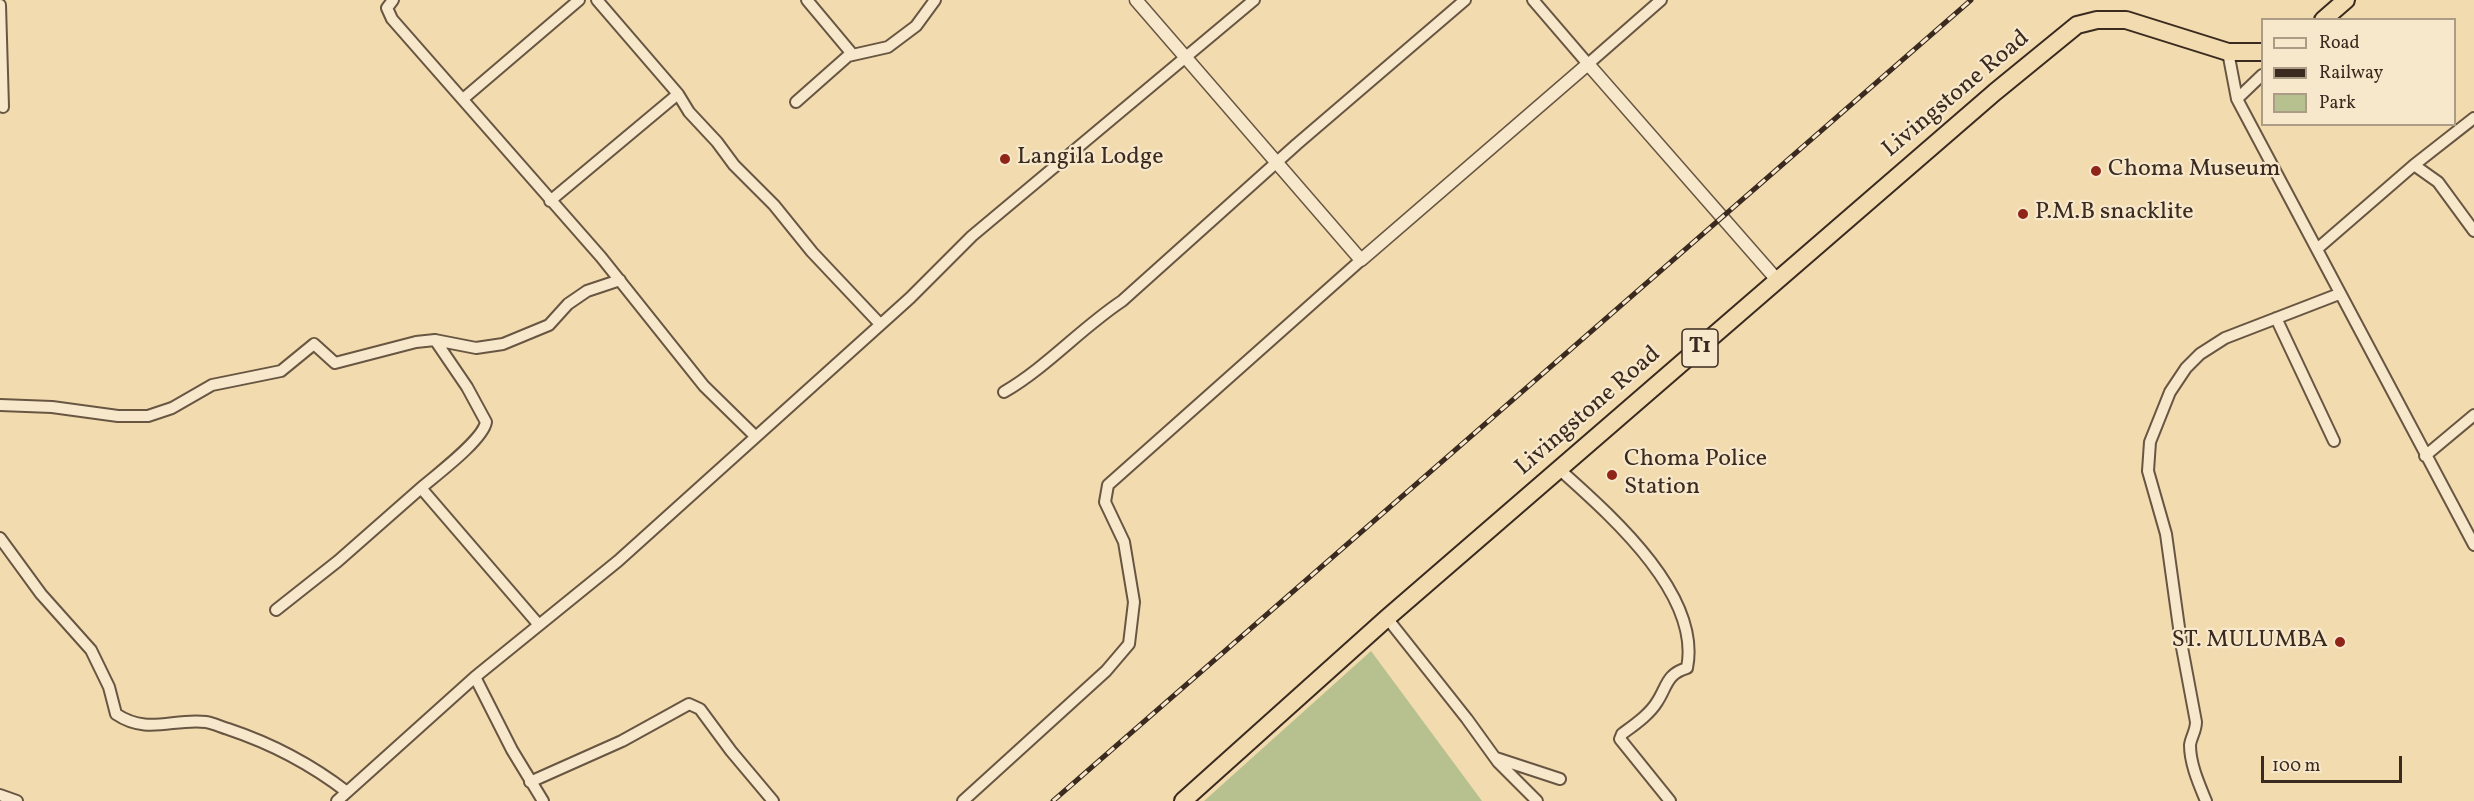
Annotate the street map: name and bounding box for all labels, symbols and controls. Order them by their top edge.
legend [2261,18,2456,126]
street label: Livingstone Road [1878,25,2036,165]
text: Road [2319,31,2360,56]
text: Railway [2319,61,2383,86]
text: Park [2319,91,2356,116]
place label: Langila Lodge [1017,145,1164,173]
marker: Langila Lodge [998,152,1012,166]
place label: Choma Museum [2108,157,2281,185]
marker: Choma Museum [2089,164,2103,178]
place label: P.M.B snacklite [2035,200,2194,228]
marker: P.M.B snacklite [2016,207,2030,221]
road number: T1 [1682,329,1718,367]
street label: Livingstone Road [1510,341,1668,483]
place label: Choma Police Station [1624,447,1767,503]
marker: Choma Police Station [1605,468,1619,482]
place label: ST. MULUMBA [2171,628,2328,656]
marker: ST. MULUMBA [2333,635,2347,649]
scale bar [2264,744,2405,782]
text: 100 m [2272,754,2321,779]

